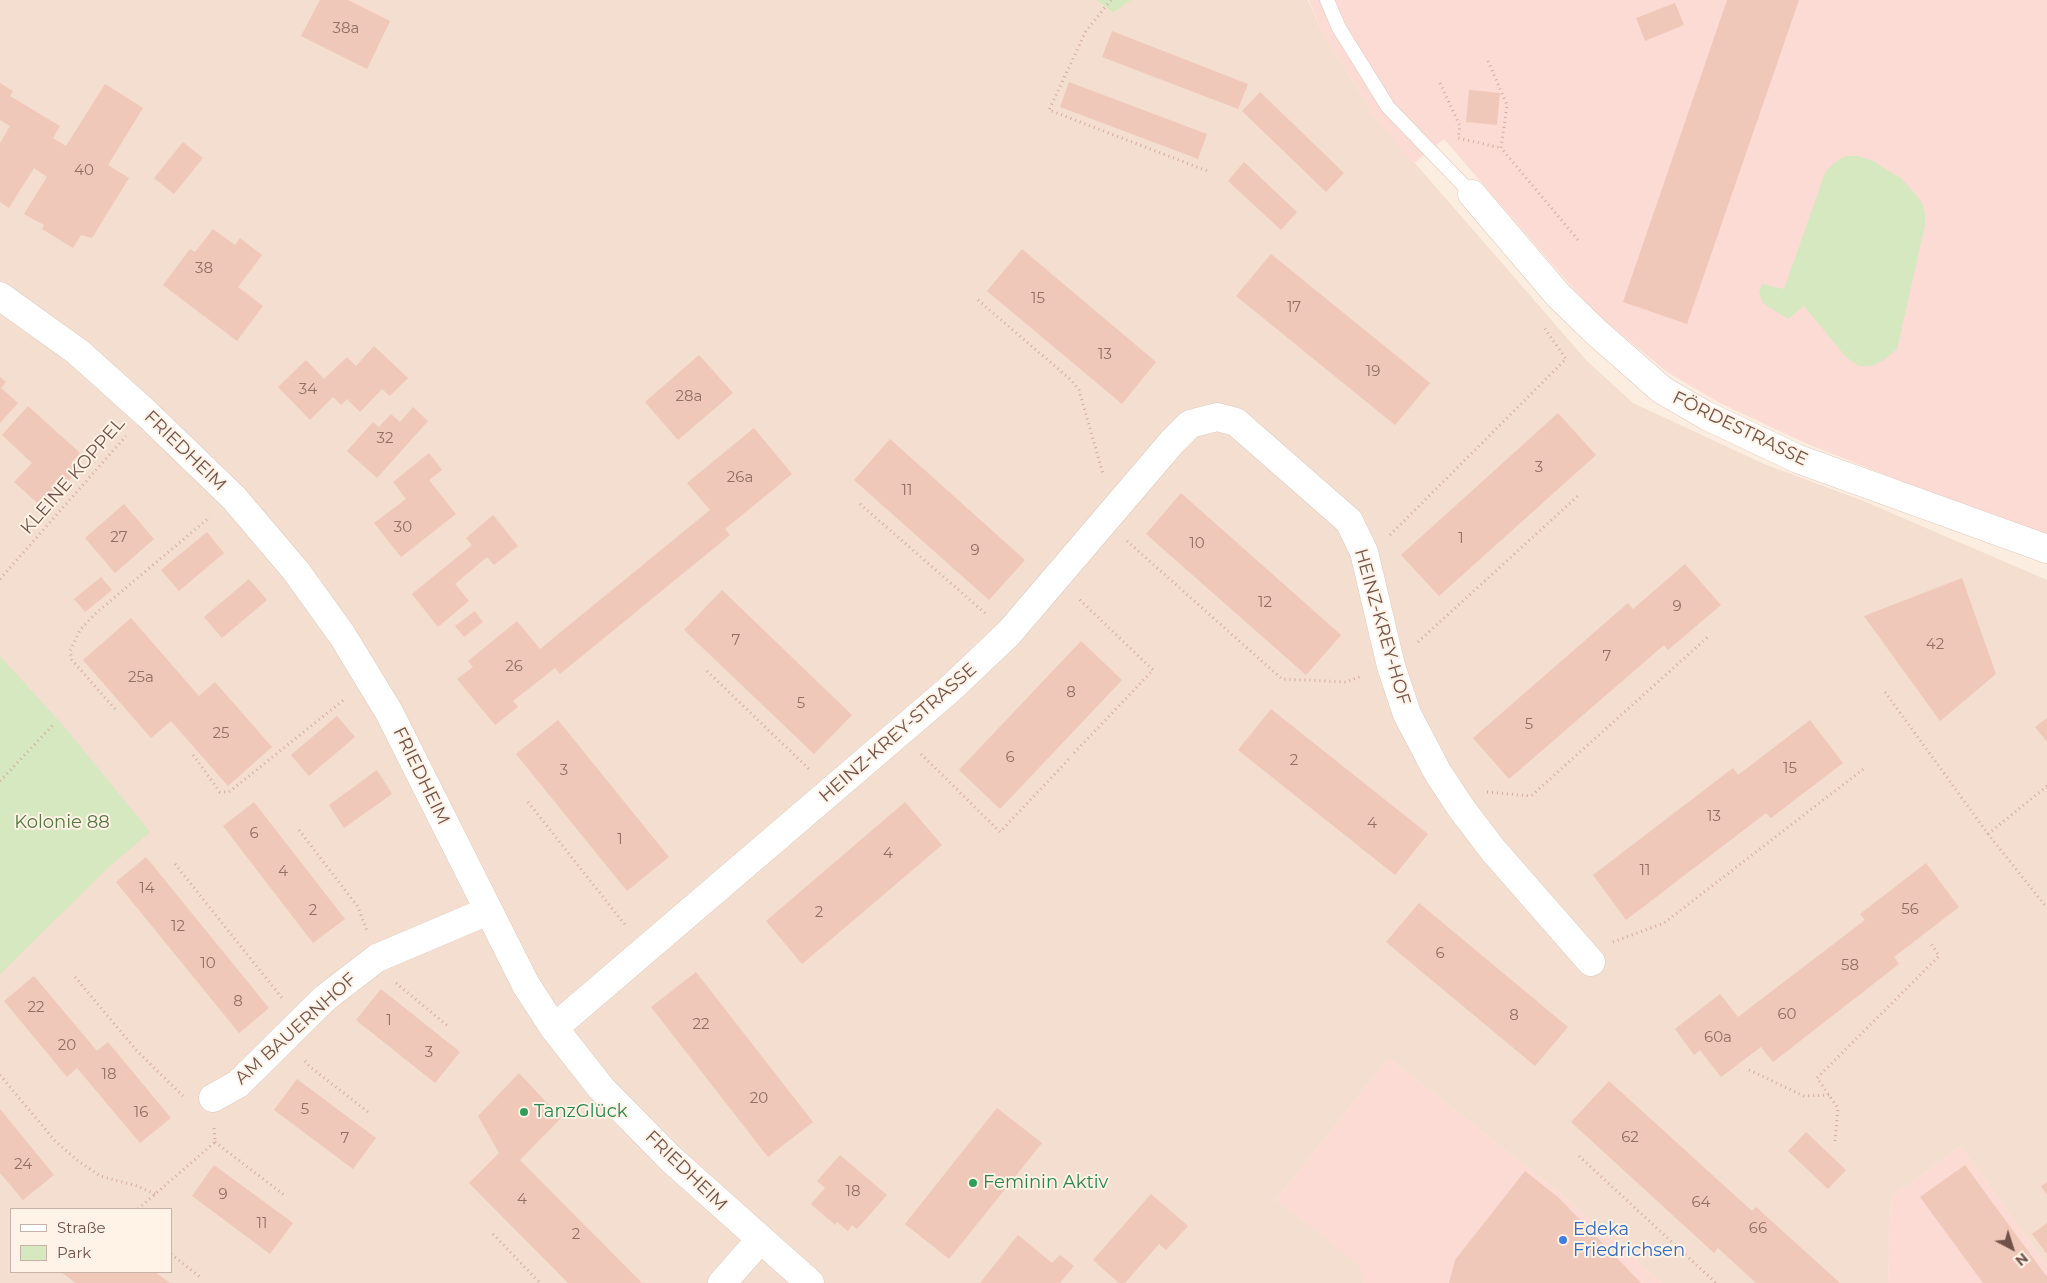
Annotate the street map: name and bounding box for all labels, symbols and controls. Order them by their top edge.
house number: 38a [333,20,359,38]
house number: 40 [74,162,94,180]
house number: 38 [195,260,213,278]
house number: 15 [1031,290,1045,308]
house number: 17 [1287,299,1301,317]
house number: 13 [1098,346,1112,364]
house number: 19 [1366,363,1380,381]
house number: 34 [299,381,317,399]
street label: FÖRDESTRASSE [1669,387,1811,471]
house number: 28a [676,388,702,406]
street label: FRIEDHEIM [139,406,231,496]
street label: KLEINE KOPPEL [16,413,130,539]
house number: 32 [377,430,393,448]
house number: 3 [1535,459,1543,477]
house number: 26a [727,469,753,487]
house number: 11 [902,482,912,500]
house number: 30 [394,519,412,537]
house number: 27 [110,529,128,547]
house number: 1 [1458,530,1464,548]
house number: 10 [1189,535,1205,553]
house number: 9 [970,542,980,560]
street label: HEINZ-KREY-HOF [1349,546,1415,708]
house number: 12 [1258,594,1272,612]
house number: 9 [1672,598,1682,616]
house number: 7 [732,632,740,650]
house number: 42 [1926,636,1944,654]
house number: 7 [1603,648,1611,666]
house number: 26 [505,658,523,676]
street label: HEINZ-KREY-STRASSE [815,659,981,807]
house number: 25a [128,669,154,687]
house number: 8 [1066,684,1076,702]
house number: 5 [797,695,805,713]
house number: 5 [1525,716,1533,734]
street label: FRIEDHEIM [388,724,454,828]
house number: 25 [212,725,230,743]
house number: 6 [1005,749,1015,767]
house number: 2 [1290,752,1298,770]
house number: 15 [1783,760,1797,778]
house number: 3 [560,762,568,780]
house number: 13 [1707,808,1721,826]
park label: Kolonie 88 [14,812,110,834]
house number: 4 [1367,815,1377,833]
house number: 6 [249,825,259,843]
house number: 1 [617,831,623,849]
house number: 4 [883,845,893,863]
house number: 11 [1640,862,1650,880]
house number: 4 [278,863,288,881]
house number: 14 [139,880,155,898]
house number: 56 [1901,901,1919,919]
house number: 2 [309,902,317,920]
house number: 2 [815,904,823,922]
house number: 12 [171,918,185,936]
house number: 6 [1435,945,1445,963]
house number: 10 [200,955,216,973]
house number: 58 [1841,957,1859,975]
street label: AM BAUERNHOF [231,969,361,1089]
house number: 8 [233,993,243,1011]
house number: 22 [27,999,45,1017]
house number: 60 [1777,1006,1797,1024]
house number: 8 [1509,1007,1519,1025]
house number: 1 [386,1012,392,1030]
house number: 22 [692,1016,710,1034]
house number: 60a [1704,1029,1732,1047]
house number: 20 [58,1037,76,1055]
house number: 3 [425,1044,433,1062]
house number: 18 [102,1066,116,1084]
house number: 20 [750,1090,768,1108]
house number: 5 [301,1101,309,1119]
place label: TanzGlück [534,1101,627,1123]
house number: 16 [134,1104,148,1122]
marker: TanzGlück [518,1106,530,1118]
street label: FRIEDHEIM [640,1126,732,1216]
house number: 62 [1621,1129,1639,1147]
house number: 7 [341,1130,349,1148]
house number: 24 [14,1156,32,1174]
place label: Feminin Aktiv [983,1172,1108,1194]
marker: Feminin Aktiv [967,1177,979,1189]
house number: 18 [846,1183,860,1201]
house number: 9 [218,1186,228,1204]
house number: 4 [517,1191,527,1209]
house number: 64 [1691,1194,1711,1212]
legend [10,1208,172,1273]
house number: 11 [257,1215,267,1233]
text: Straße [57,1218,106,1237]
place label: Edeka Friedrichsen [1573,1219,1685,1262]
house number: 66 [1749,1220,1767,1238]
north arrow [1987,1223,2037,1273]
house number: 2 [572,1226,580,1244]
marker: Edeka Friedrichsen [1557,1234,1569,1246]
text: Park [57,1243,91,1262]
text: N [2012,1249,2032,1270]

